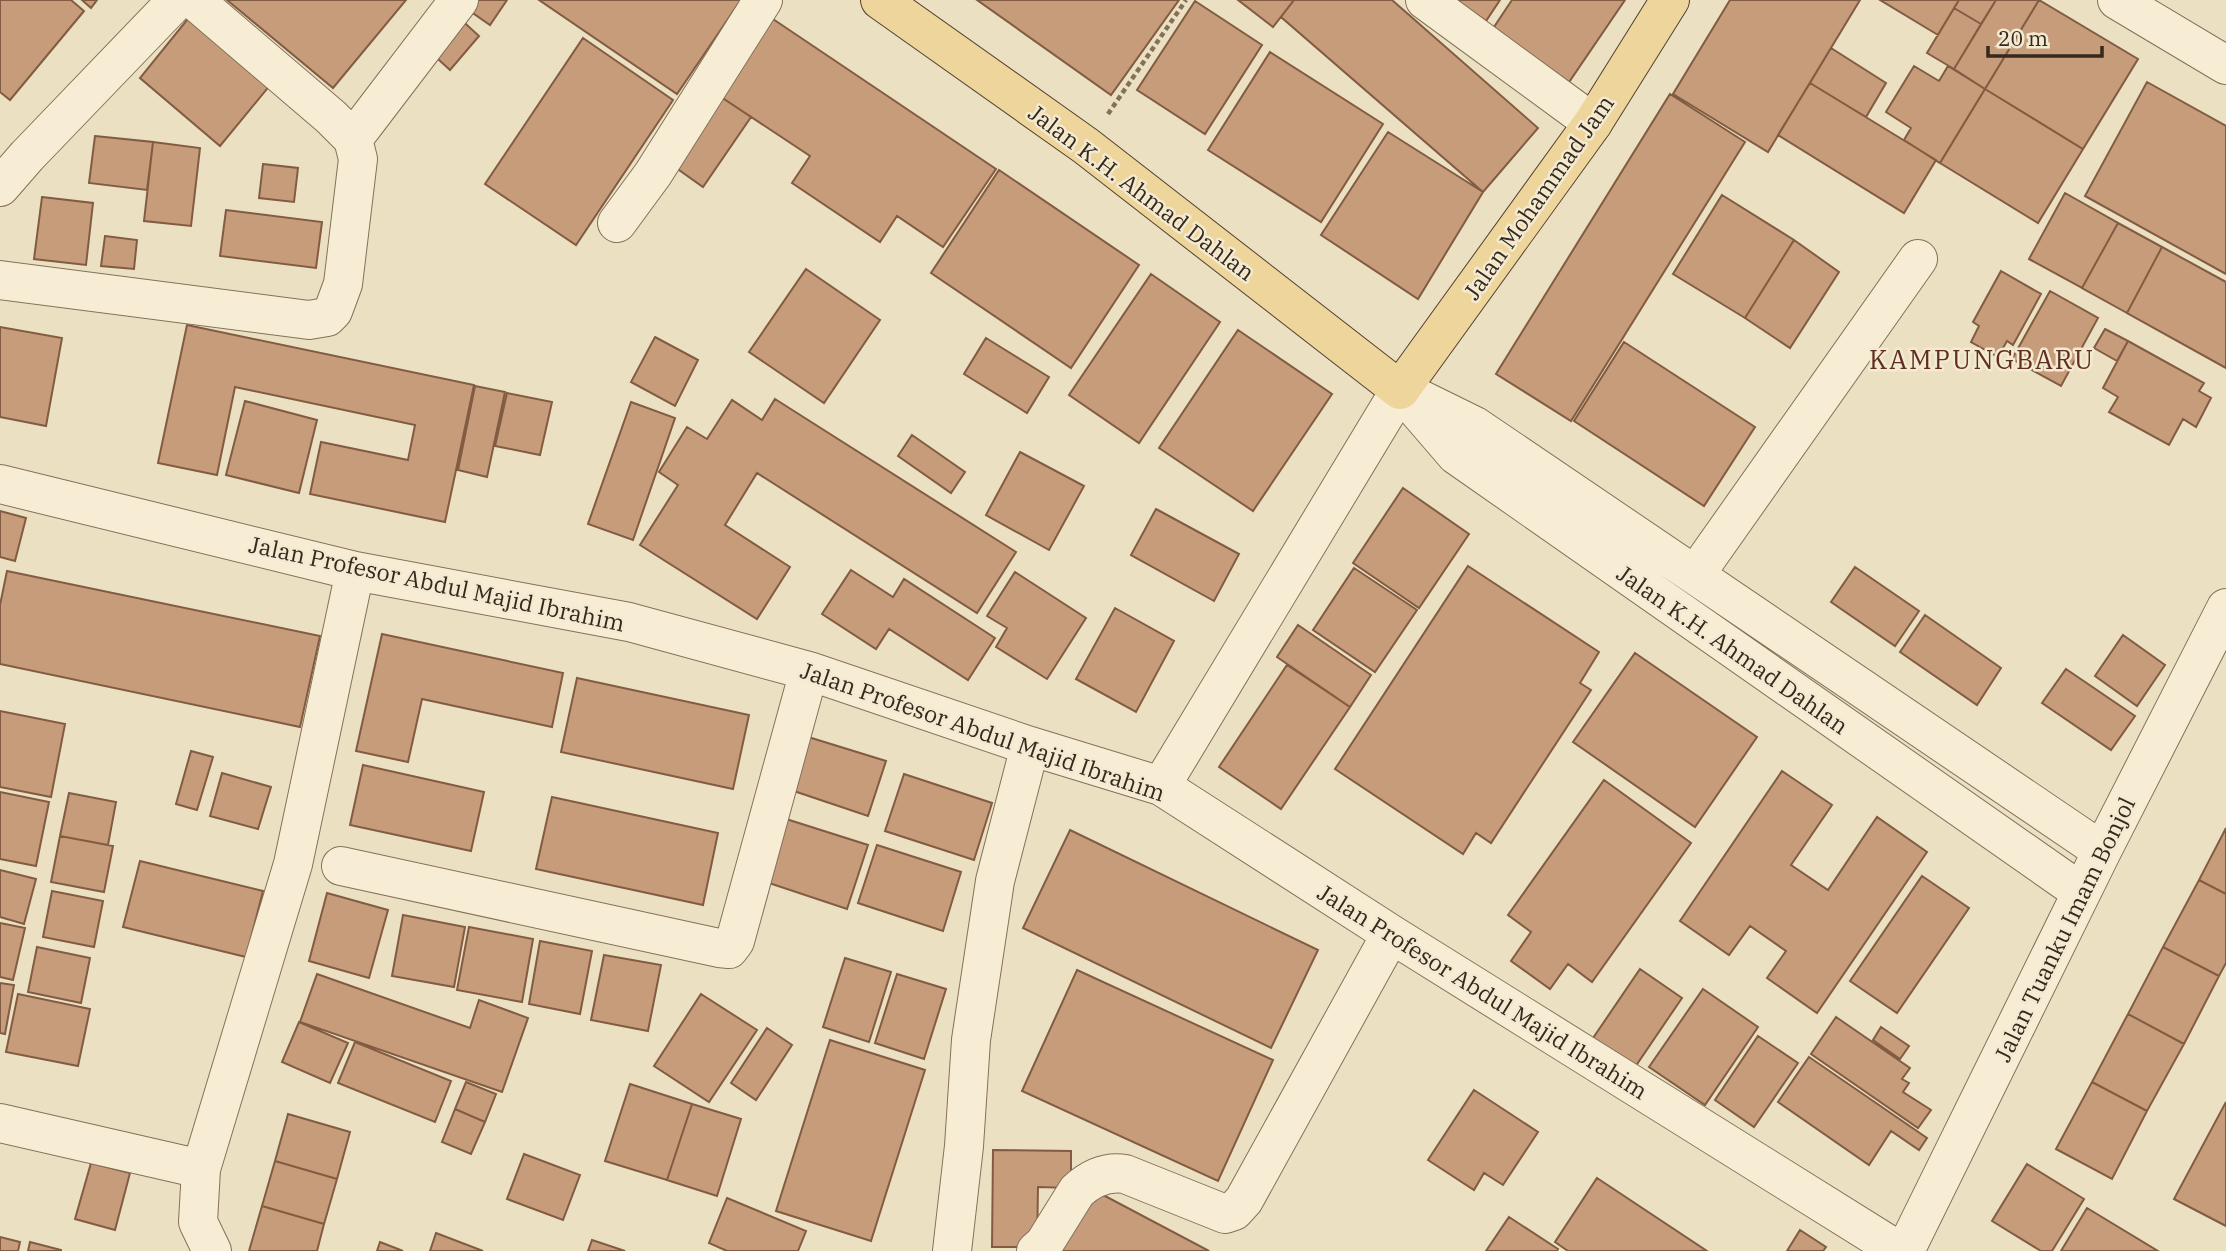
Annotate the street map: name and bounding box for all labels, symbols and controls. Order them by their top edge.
scale bar [1988,14,2102,58]
text: 20 m [1998,24,2048,52]
street label: Jalan Mohammad Jam [1456,89,1620,305]
street label: Jalan K.H. Ahmad Dahlan [1023,97,1261,287]
district label: KAMPUNGBARU [1869,342,2095,376]
street label: Jalan Profesor Abdul Majid Ibrahim [246,528,628,638]
street label: Jalan K.H. Ahmad Dahlan [1611,558,1855,740]
street label: Jalan Profesor Abdul Majid Ibrahim [797,654,1169,808]
street label: Jalan Tuanku Imam Bonjol [1987,792,2141,1066]
street label: Jalan Profesor Abdul Majid Ibrahim [1312,877,1654,1105]

